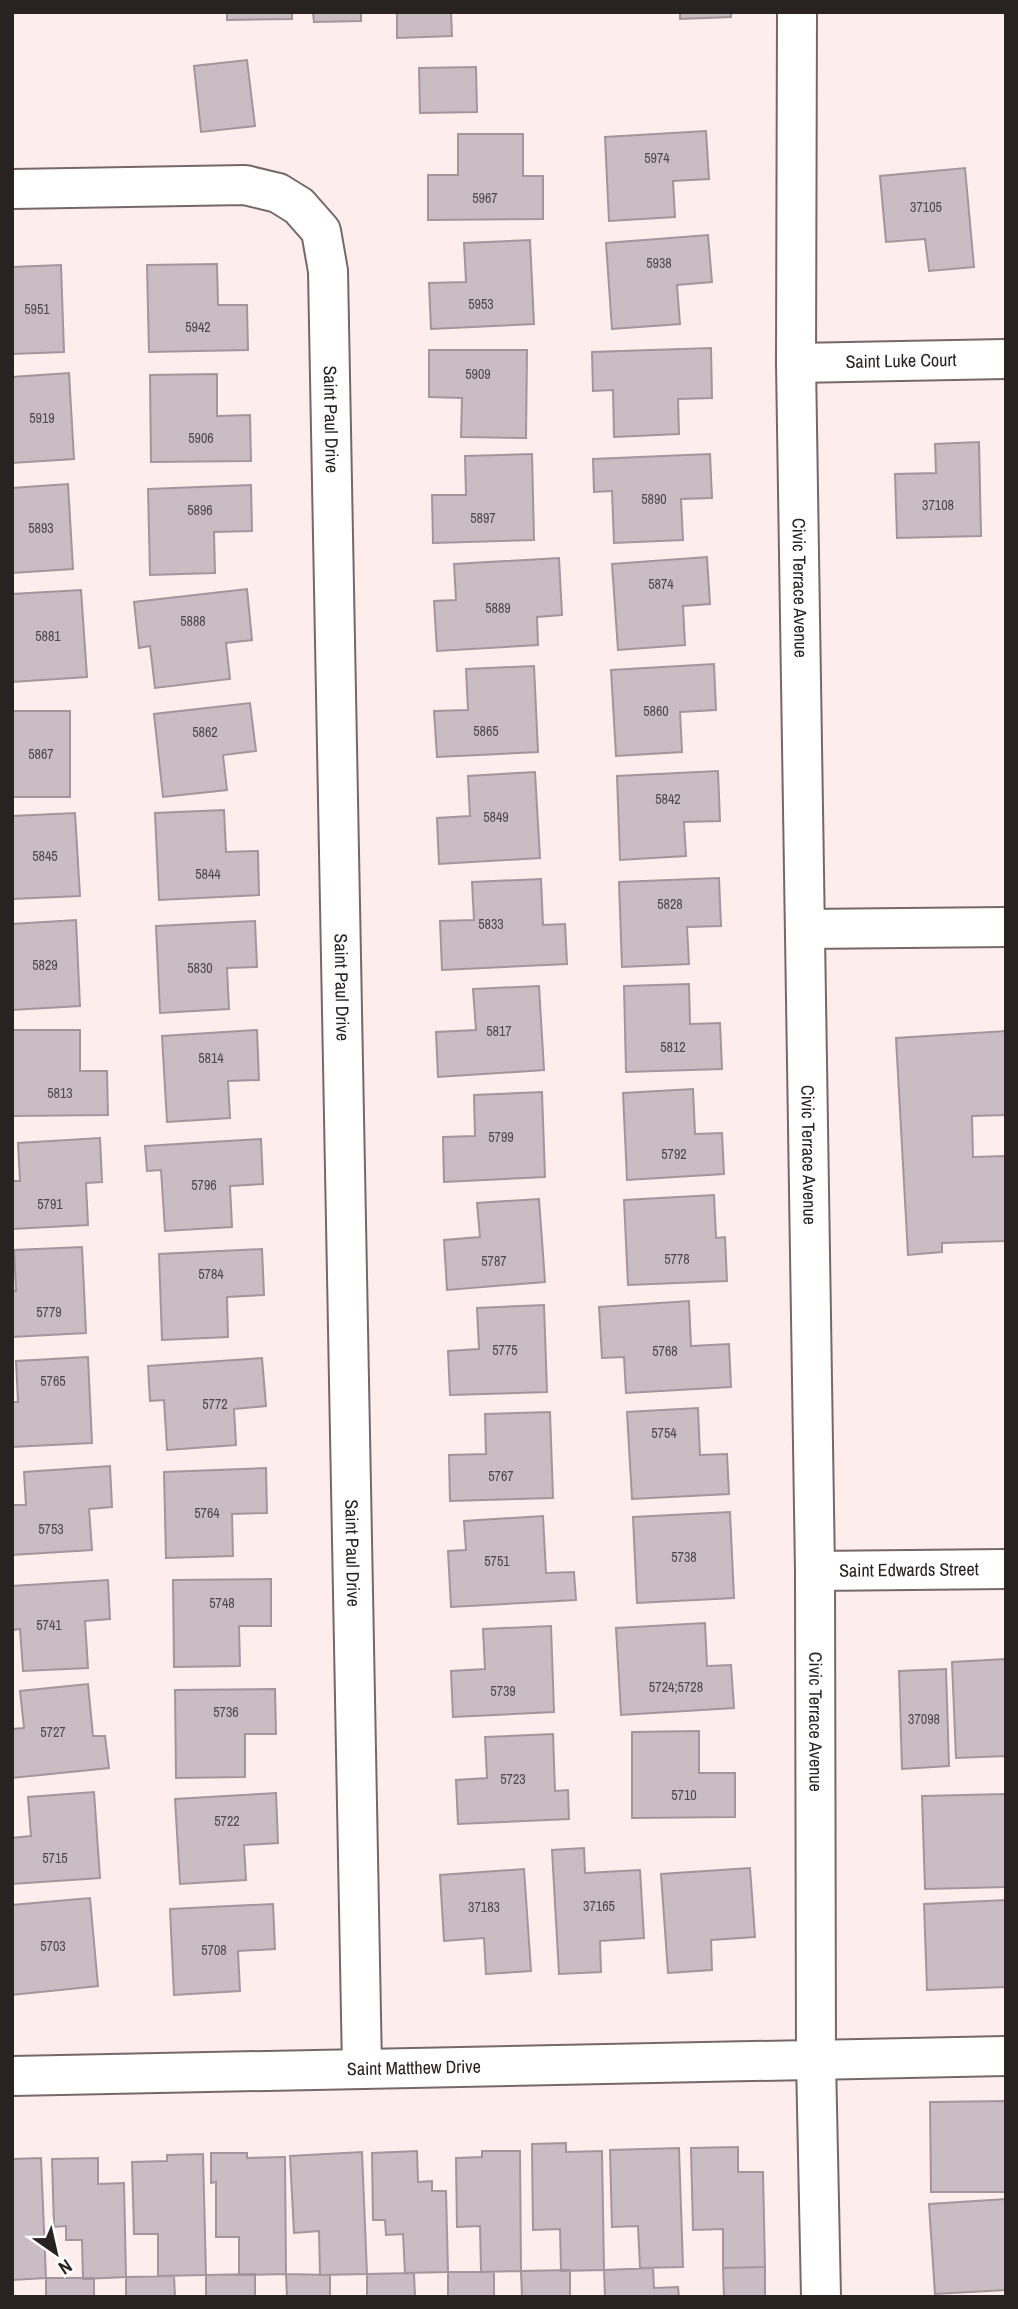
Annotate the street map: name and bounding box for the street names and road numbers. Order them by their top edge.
street label: Saint Luke Court [845,347,957,374]
street label: Saint Paul Drive [318,365,345,473]
street label: Civic Terrace Avenue [786,518,814,658]
street label: Saint Paul Drive [329,933,356,1041]
street label: Civic Terrace Avenue [795,1085,823,1225]
street label: Saint Paul Drive [339,1499,366,1607]
street label: Saint Edwards Street [839,1556,979,1583]
street label: Civic Terrace Avenue [803,1652,828,1792]
street label: Saint Matthew Drive [347,2054,481,2081]

